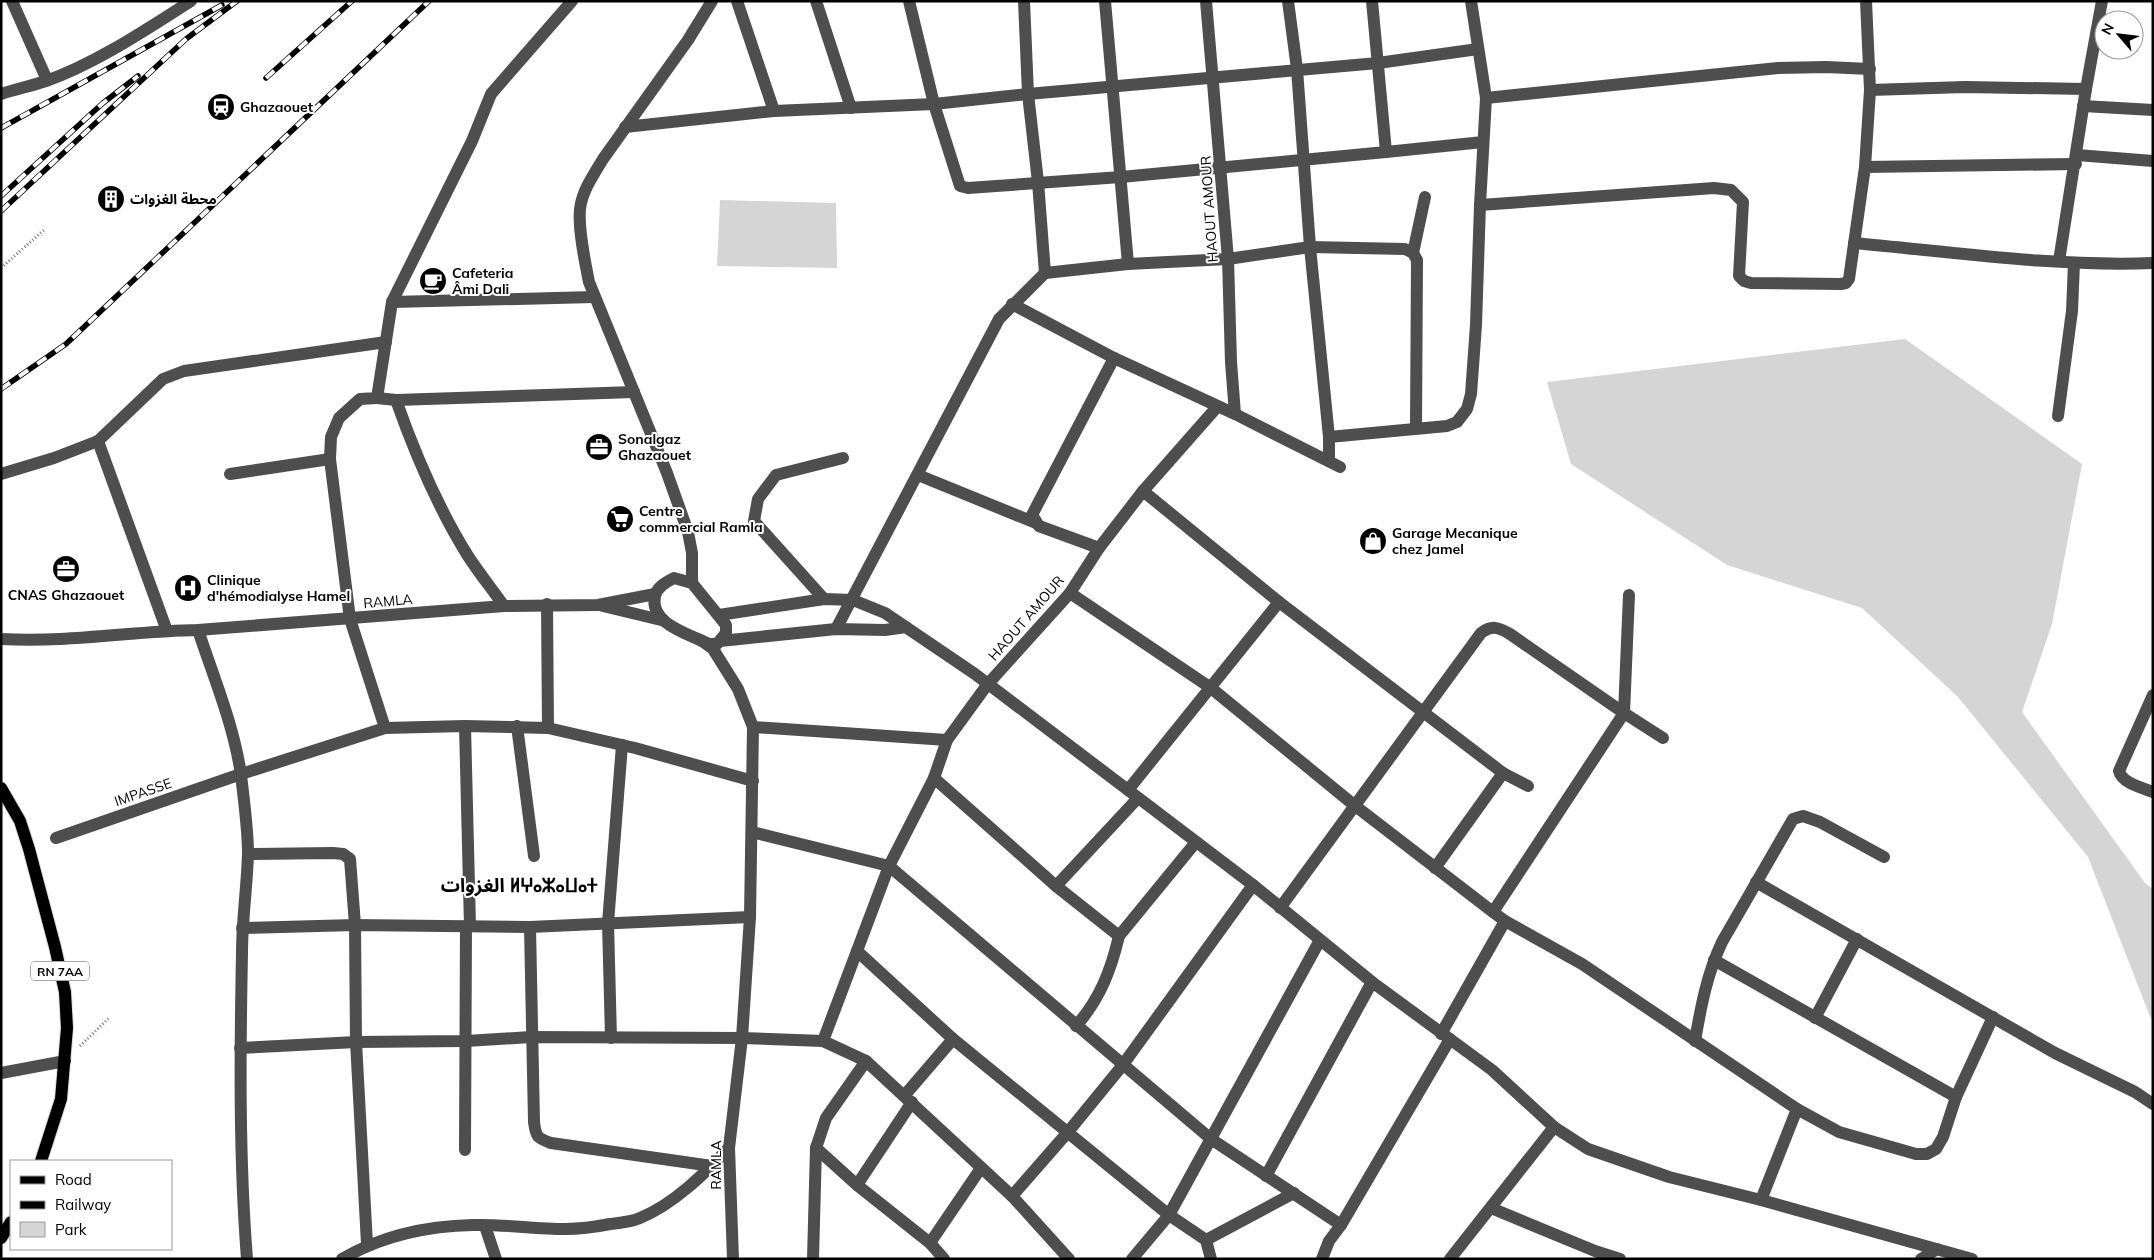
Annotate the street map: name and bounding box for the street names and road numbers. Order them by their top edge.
street label: HAOUT AMOUR [1196,155,1222,263]
street label: HAOUT AMOUR [984,571,1068,664]
street label: RAMLA [363,590,414,612]
street label: IMPASSE [112,774,174,810]
road number: RN 7AA [31,961,89,980]
street label: RAMLA [707,1140,725,1190]

